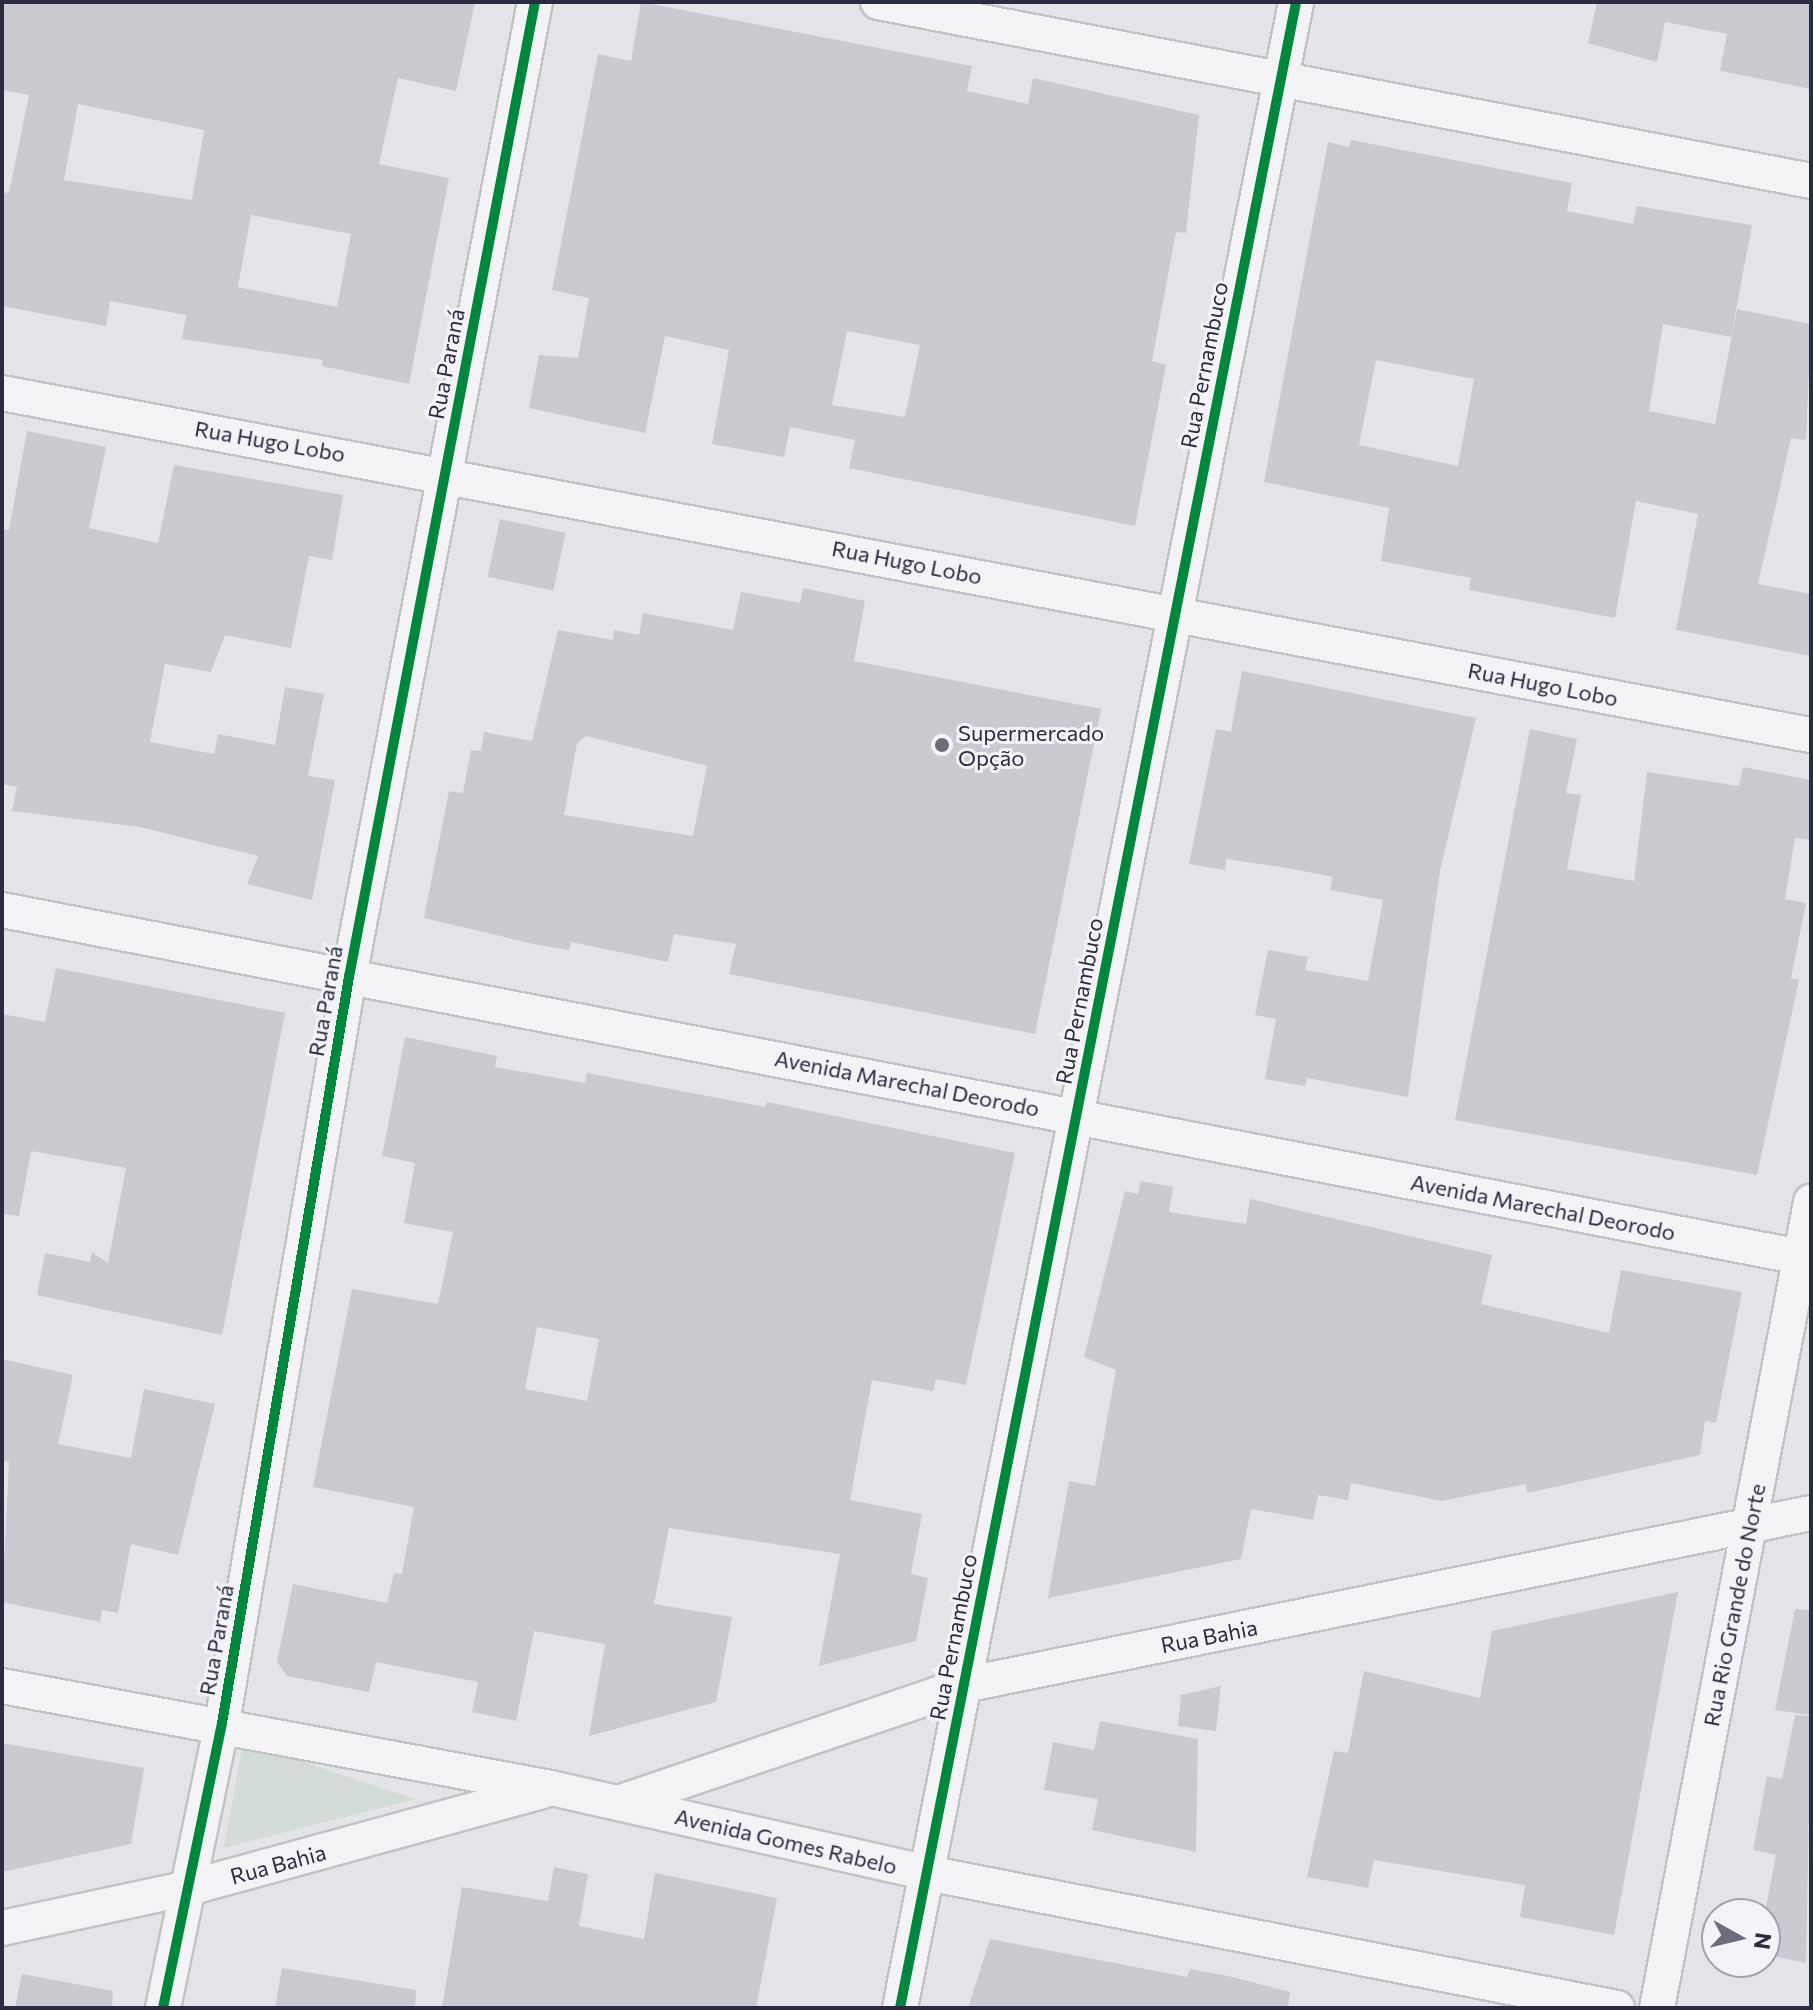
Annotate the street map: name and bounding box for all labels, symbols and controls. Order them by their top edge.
street label: Rua Pernambuco [1175,279,1233,451]
street label: Rua Paraná [422,306,470,422]
street label: Rua Hugo Lobo [193,415,347,467]
street label: Rua Hugo Lobo [830,535,984,589]
street label: Rua Hugo Lobo [1466,657,1620,711]
place label: Supermercado Opção [958,719,1104,770]
marker: Supermercado Opção [933,736,951,754]
street label: Rua Pernambuco [1050,915,1108,1087]
street label: Rua Paraná [302,944,348,1058]
street label: Avenida Marechal Deorodo [772,1044,1042,1122]
street label: Avenida Marechal Deorodo [1408,1168,1678,1246]
street label: Rua Rio Grande do Norte [1698,1481,1770,1729]
street label: Rua Pernambuco [924,1551,982,1723]
street label: Rua Paraná [193,1583,239,1697]
street label: Rua Bahia [1158,1614,1260,1658]
street label: Avenida Gomes Rabelo [672,1803,900,1879]
street label: Rua Bahia [227,1839,329,1889]
north arrow [1701,1898,1781,1978]
text: N [1749,1931,1778,1951]

